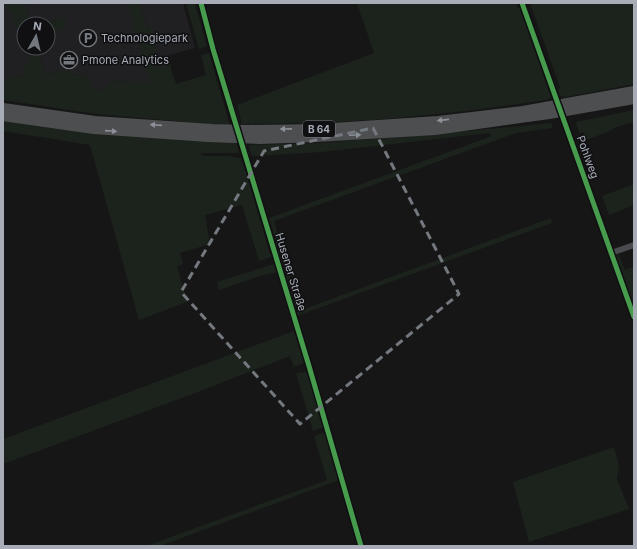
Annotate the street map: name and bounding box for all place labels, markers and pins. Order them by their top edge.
parking icon: Technologiepark [78,28,98,48]
place label: Technologiepark [101,31,188,45]
office icon: Pmone Analytics [59,50,79,70]
place label: Pmone Analytics [82,53,169,67]

